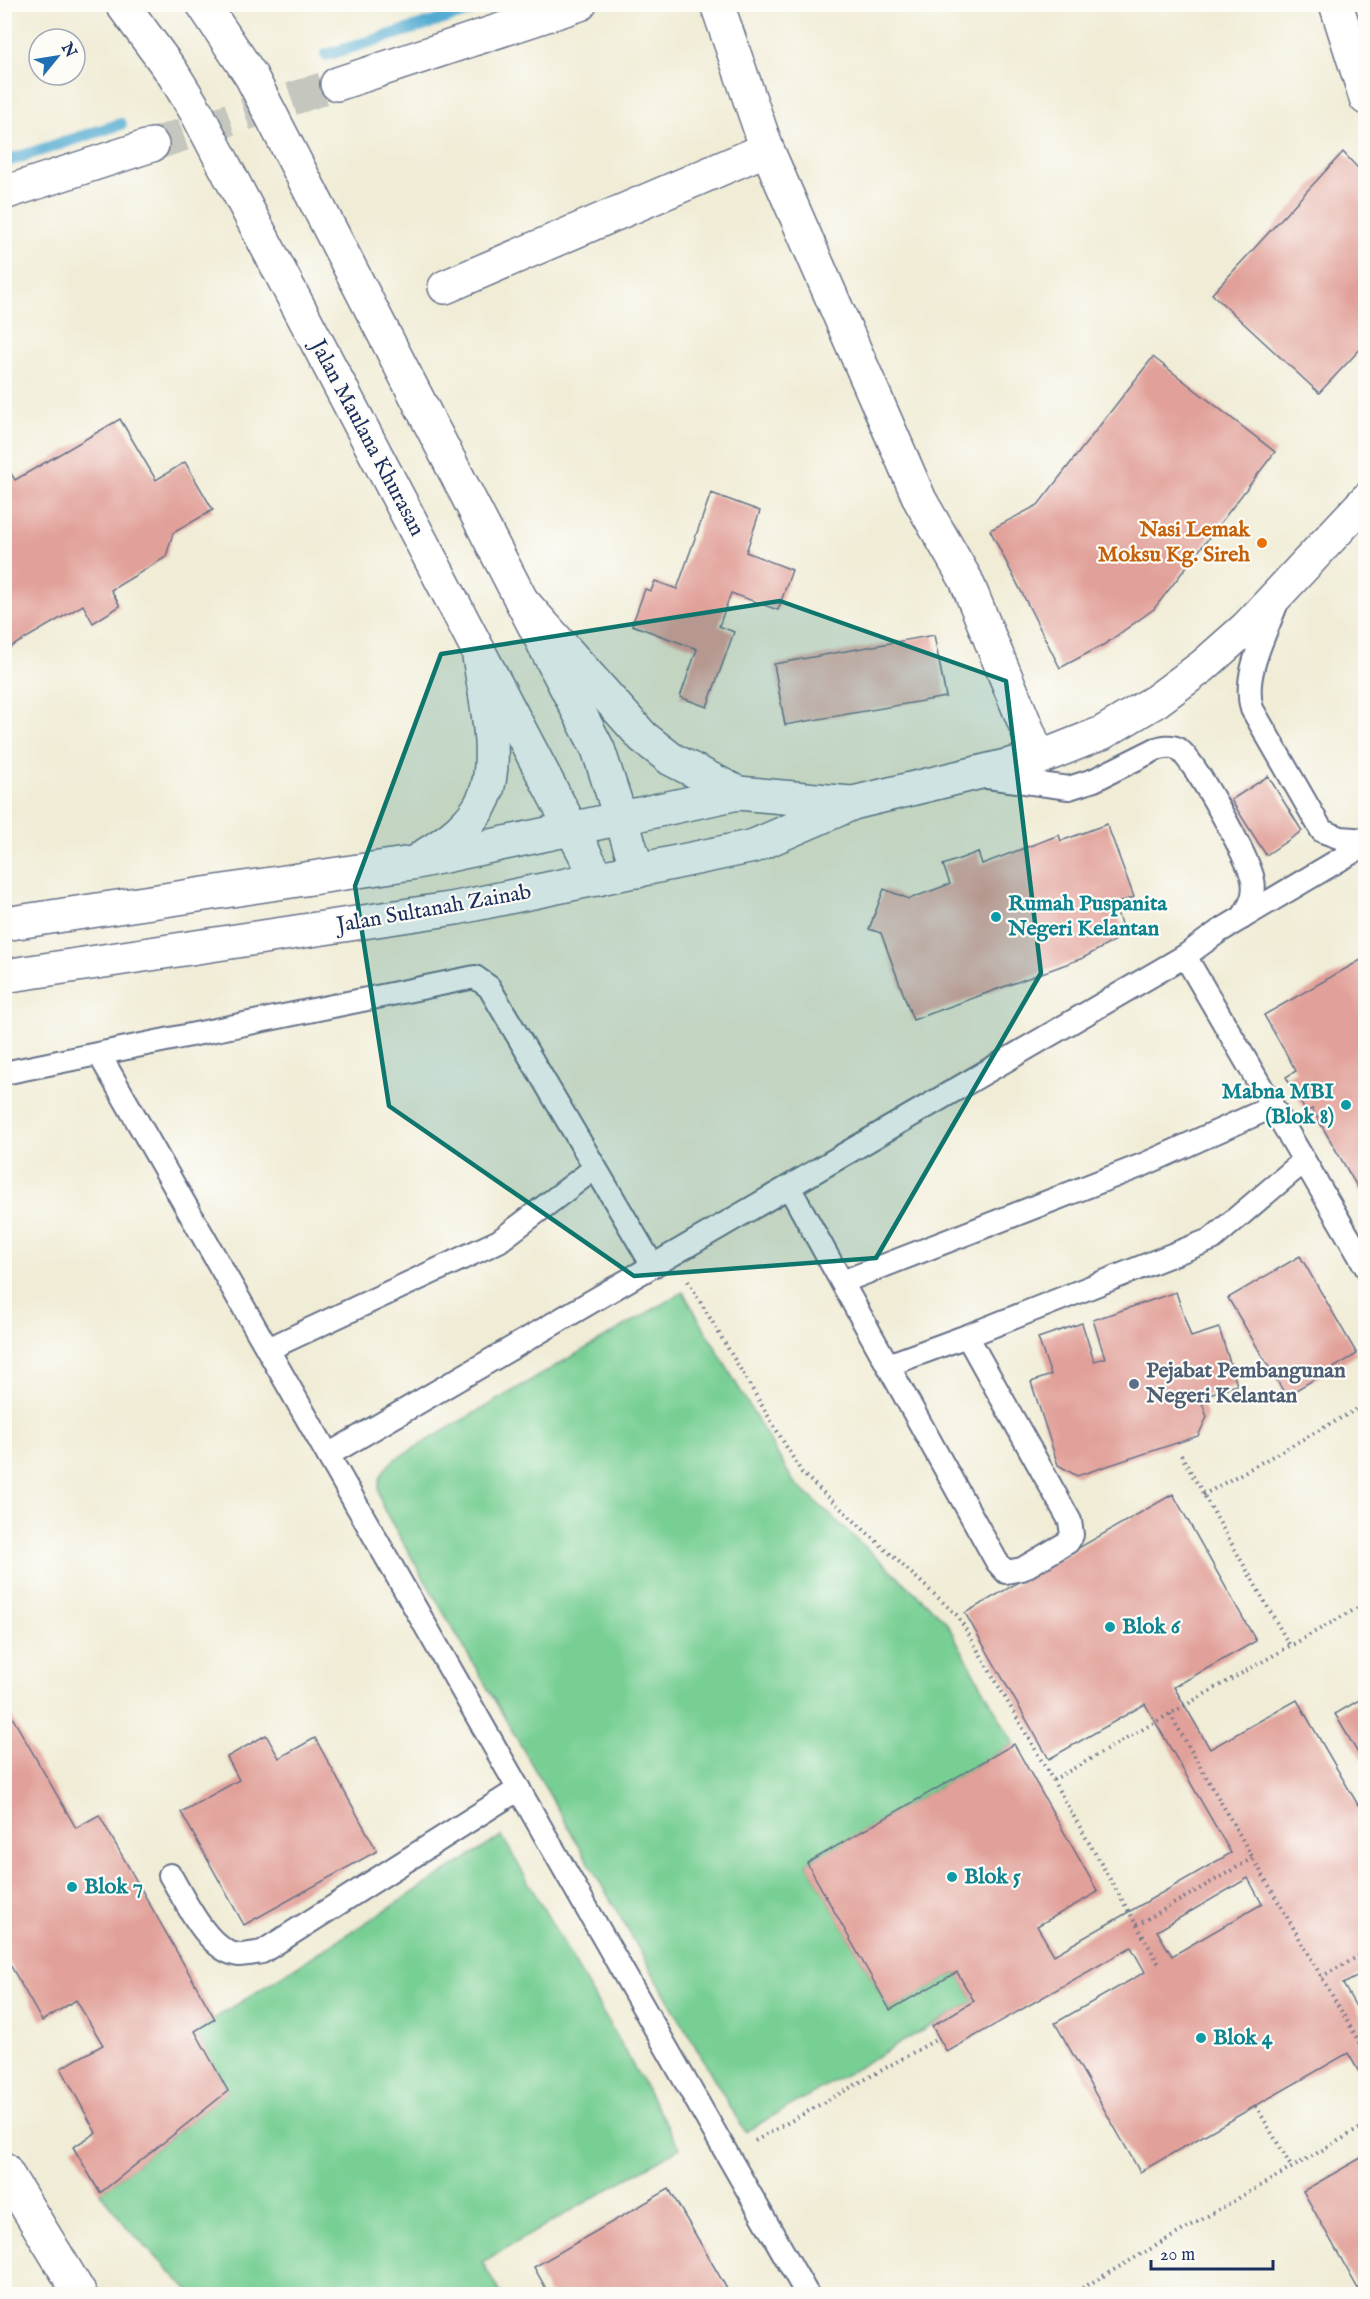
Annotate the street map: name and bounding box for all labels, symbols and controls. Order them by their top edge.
north arrow [27,27,87,87]
text: N [56,39,80,62]
street label: Jalan Maulana Khurasan [302,332,431,541]
place label: Nasi Lemak Moksu Kg. Sireh [1098,516,1251,569]
marker: Nasi Lemak Moksu Kg. Sireh [1255,536,1269,550]
street label: Jalan Sultanah Zainab [331,878,534,940]
place label: Rumah Puspanita Negeri Kelantan [1007,890,1167,943]
marker: Rumah Puspanita Negeri Kelantan [989,910,1003,924]
place label: Mabna MBI (Blok 8) [1221,1078,1335,1131]
marker: Mabna MBI (Blok 8) [1339,1098,1353,1112]
place label: Pejabat Pembangunan Negeri Kelantan [1145,1357,1346,1410]
marker: Pejabat Pembangunan Negeri Kelantan [1127,1377,1141,1391]
place label: Blok 6 [1122,1613,1182,1641]
marker: Blok 6 [1103,1620,1117,1634]
place label: Blok 5 [964,1863,1021,1891]
marker: Blok 5 [945,1870,959,1884]
place label: Blok 7 [84,1873,143,1901]
marker: Blok 7 [65,1880,79,1894]
place label: Blok 4 [1213,2024,1274,2052]
marker: Blok 4 [1194,2031,1208,2045]
scale bar [1151,2233,1272,2271]
text: 20 m [1160,2244,1195,2267]

